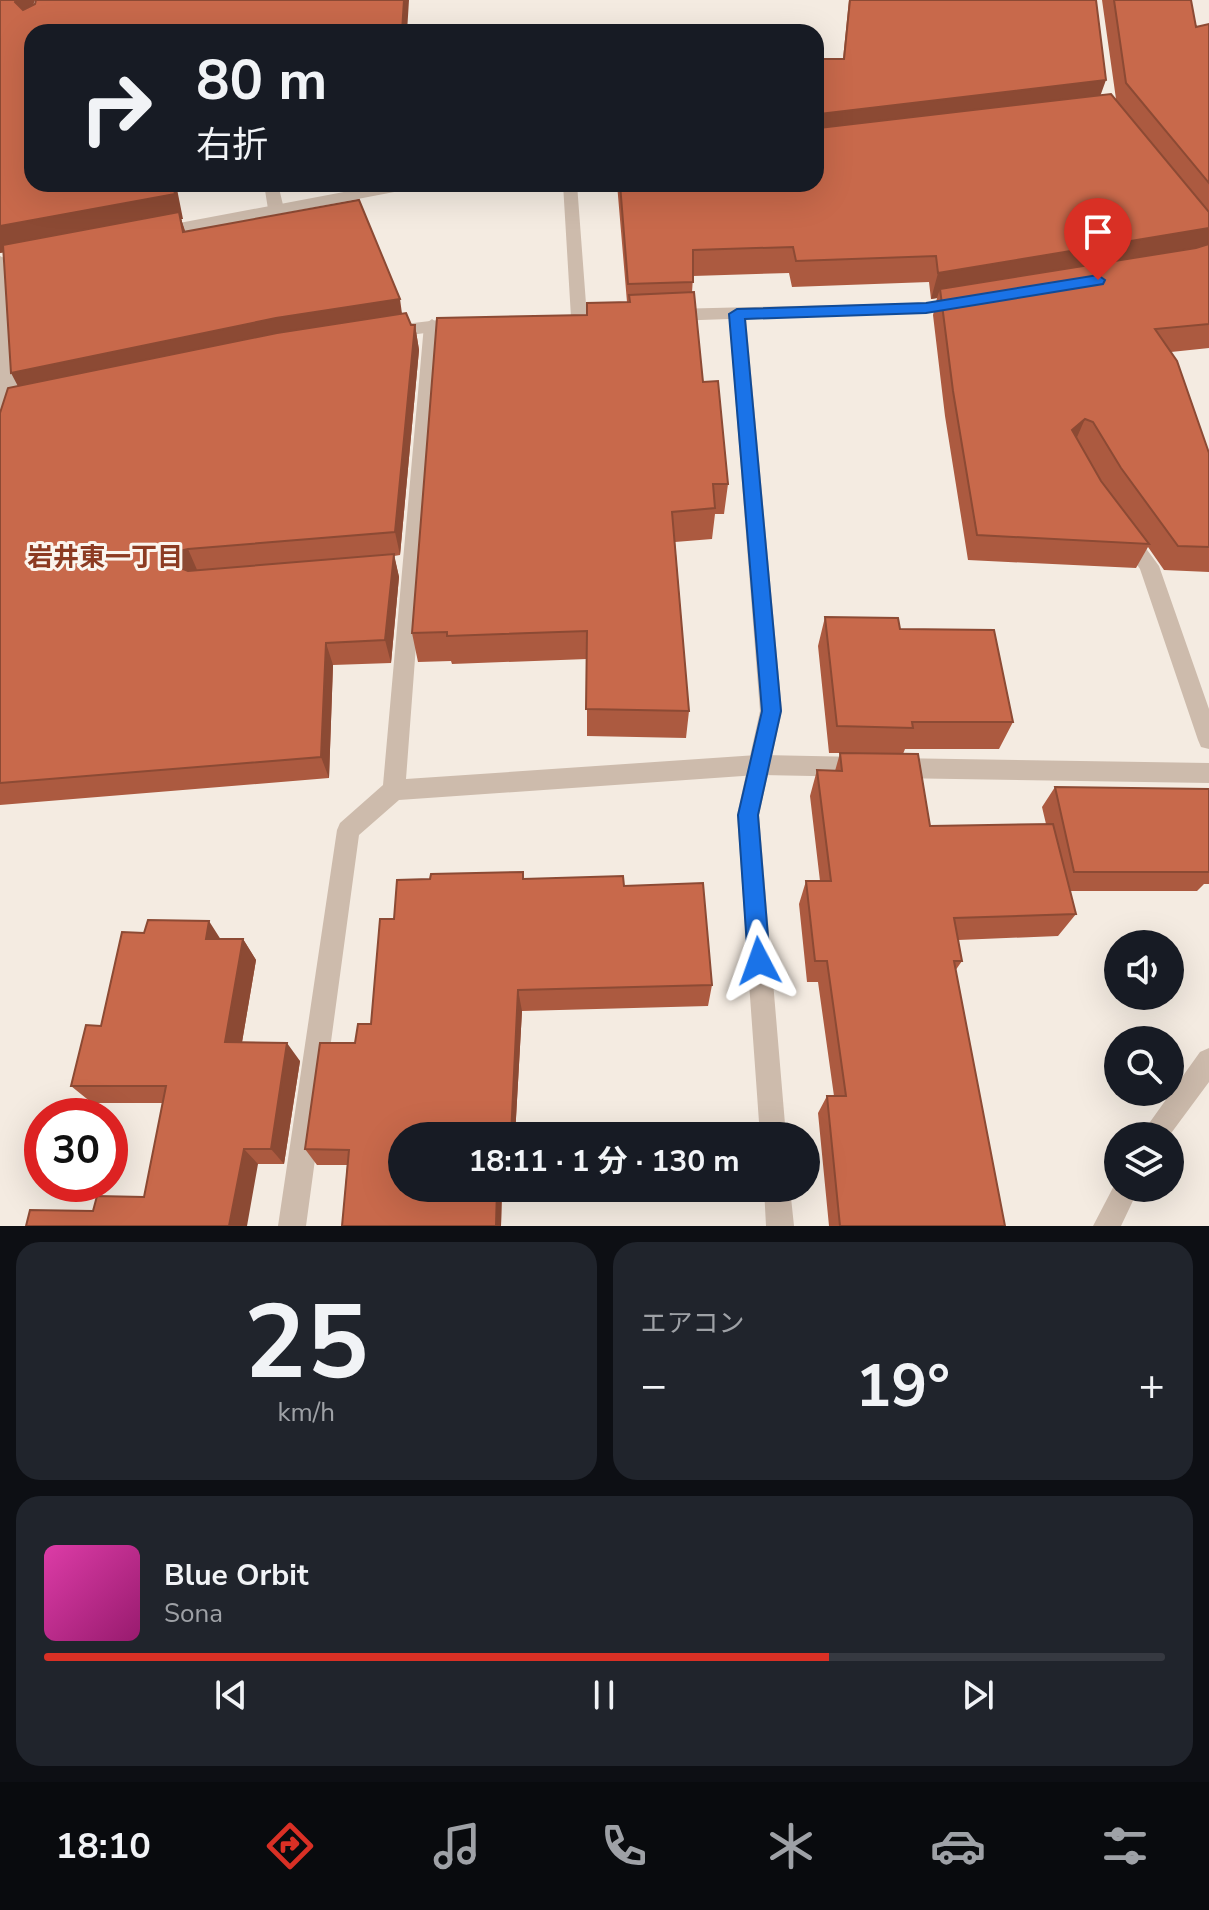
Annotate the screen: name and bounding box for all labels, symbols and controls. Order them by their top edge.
text: 80 m [196,42,327,119]
icon: right [64,56,168,160]
text: 右折 [196,121,268,170]
pin [1064,198,1132,280]
icon: arrive [1076,210,1120,254]
district label: 岩井東一丁目 [27,540,183,575]
position arrow [717,919,801,1003]
map controls [1104,930,1184,1202]
button: sound [1104,930,1184,1010]
button: search [1104,1026,1184,1106]
speed limit sign: 30 [24,1098,128,1202]
button: layers [1104,1122,1184,1202]
text: 18:11 · 1 分 · 130 m [468,1141,740,1182]
text: 25 [244,1272,369,1414]
text: エアコン [641,1306,745,1341]
text: 19° [855,1345,950,1427]
text: − [641,1356,667,1416]
text: + [1139,1356,1165,1416]
text: km/h [278,1395,335,1430]
text: Blue Orbit [164,1555,308,1596]
text: Sona [164,1596,223,1631]
icon: previous [209,1673,253,1717]
icon: pause [582,1673,626,1717]
icon: next [956,1673,1000,1717]
icon: directions [262,1818,318,1874]
icon: music [429,1818,485,1874]
icon: phone [596,1818,652,1874]
icon: climate [763,1818,819,1874]
icon: car [930,1818,986,1874]
icon: filters [1097,1818,1153,1874]
text: 18:10 [56,1822,151,1871]

